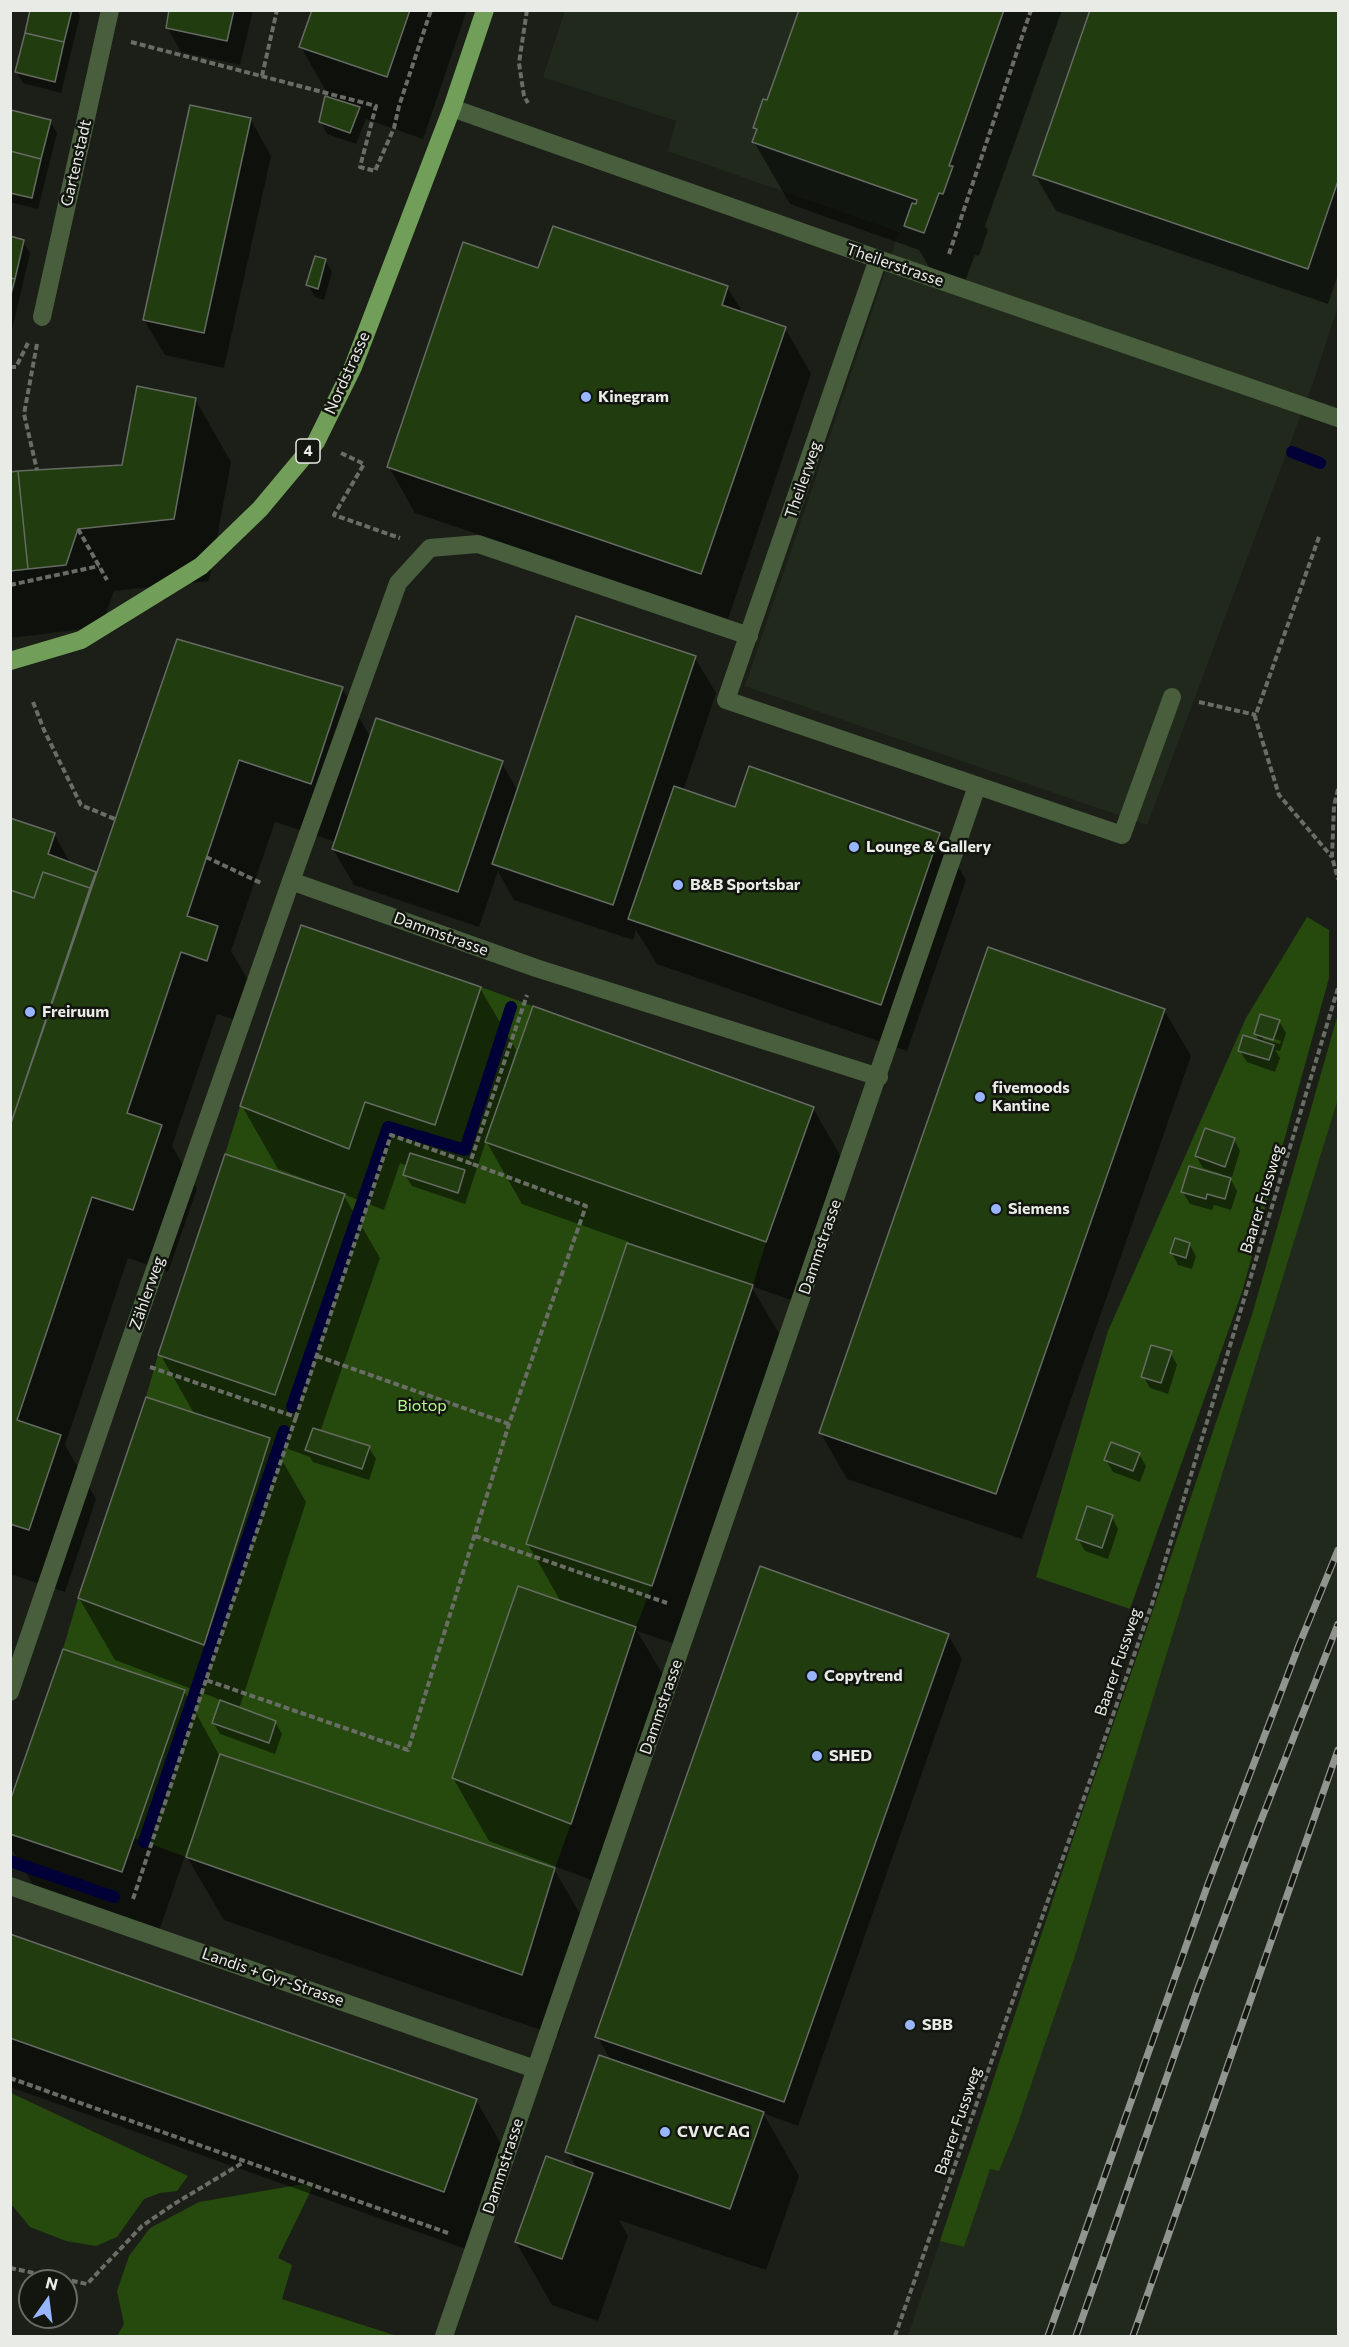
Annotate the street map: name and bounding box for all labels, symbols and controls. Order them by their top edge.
street label: Gartenstadt [57,118,95,208]
street label: Theilerstrasse [844,239,946,291]
street label: Nordstrasse [320,329,374,417]
place label: Kinegram [598,387,669,407]
marker: Kinegram [579,390,593,404]
road number: 4 [296,439,320,463]
street label: Theilerweg [781,439,825,521]
place label: Lounge & Gallery [866,837,991,857]
marker: Lounge & Gallery [847,840,861,854]
place label: B&B Sportsbar [690,875,800,895]
marker: B&B Sportsbar [671,878,685,892]
street label: Dammstrasse [391,908,491,960]
place label: Freiruum [42,1002,109,1022]
marker: Freiruum [23,1005,37,1019]
place label: fivemoods Kantine [992,1078,1070,1116]
marker: fivemoods Kantine [973,1090,987,1104]
street label: Baarer Fussweg [1236,1142,1288,1256]
street label: Dammstrasse [795,1197,845,1297]
place label: Siemens [1008,1199,1070,1219]
marker: Siemens [989,1202,1003,1216]
street label: Zählerweg [125,1254,169,1332]
park label: Biotop [397,1396,447,1416]
street label: Baarer Fussweg [1091,1605,1145,1719]
street label: Dammstrasse [636,1657,686,1757]
place label: Copytrend [824,1666,903,1686]
marker: Copytrend [805,1669,819,1683]
place label: SHED [829,1746,872,1766]
marker: SHED [810,1749,824,1763]
street label: Landis + Gyr-Strasse [199,1944,347,2010]
place label: SBB [922,2015,953,2035]
marker: SBB [903,2018,917,2032]
street label: Baarer Fussweg [931,2064,985,2178]
street label: Dammstrasse [479,2116,527,2216]
place label: CV VC AG [677,2122,750,2142]
marker: CV VC AG [658,2125,672,2139]
north arrow [18,2269,78,2329]
text: N [44,2272,60,2294]

